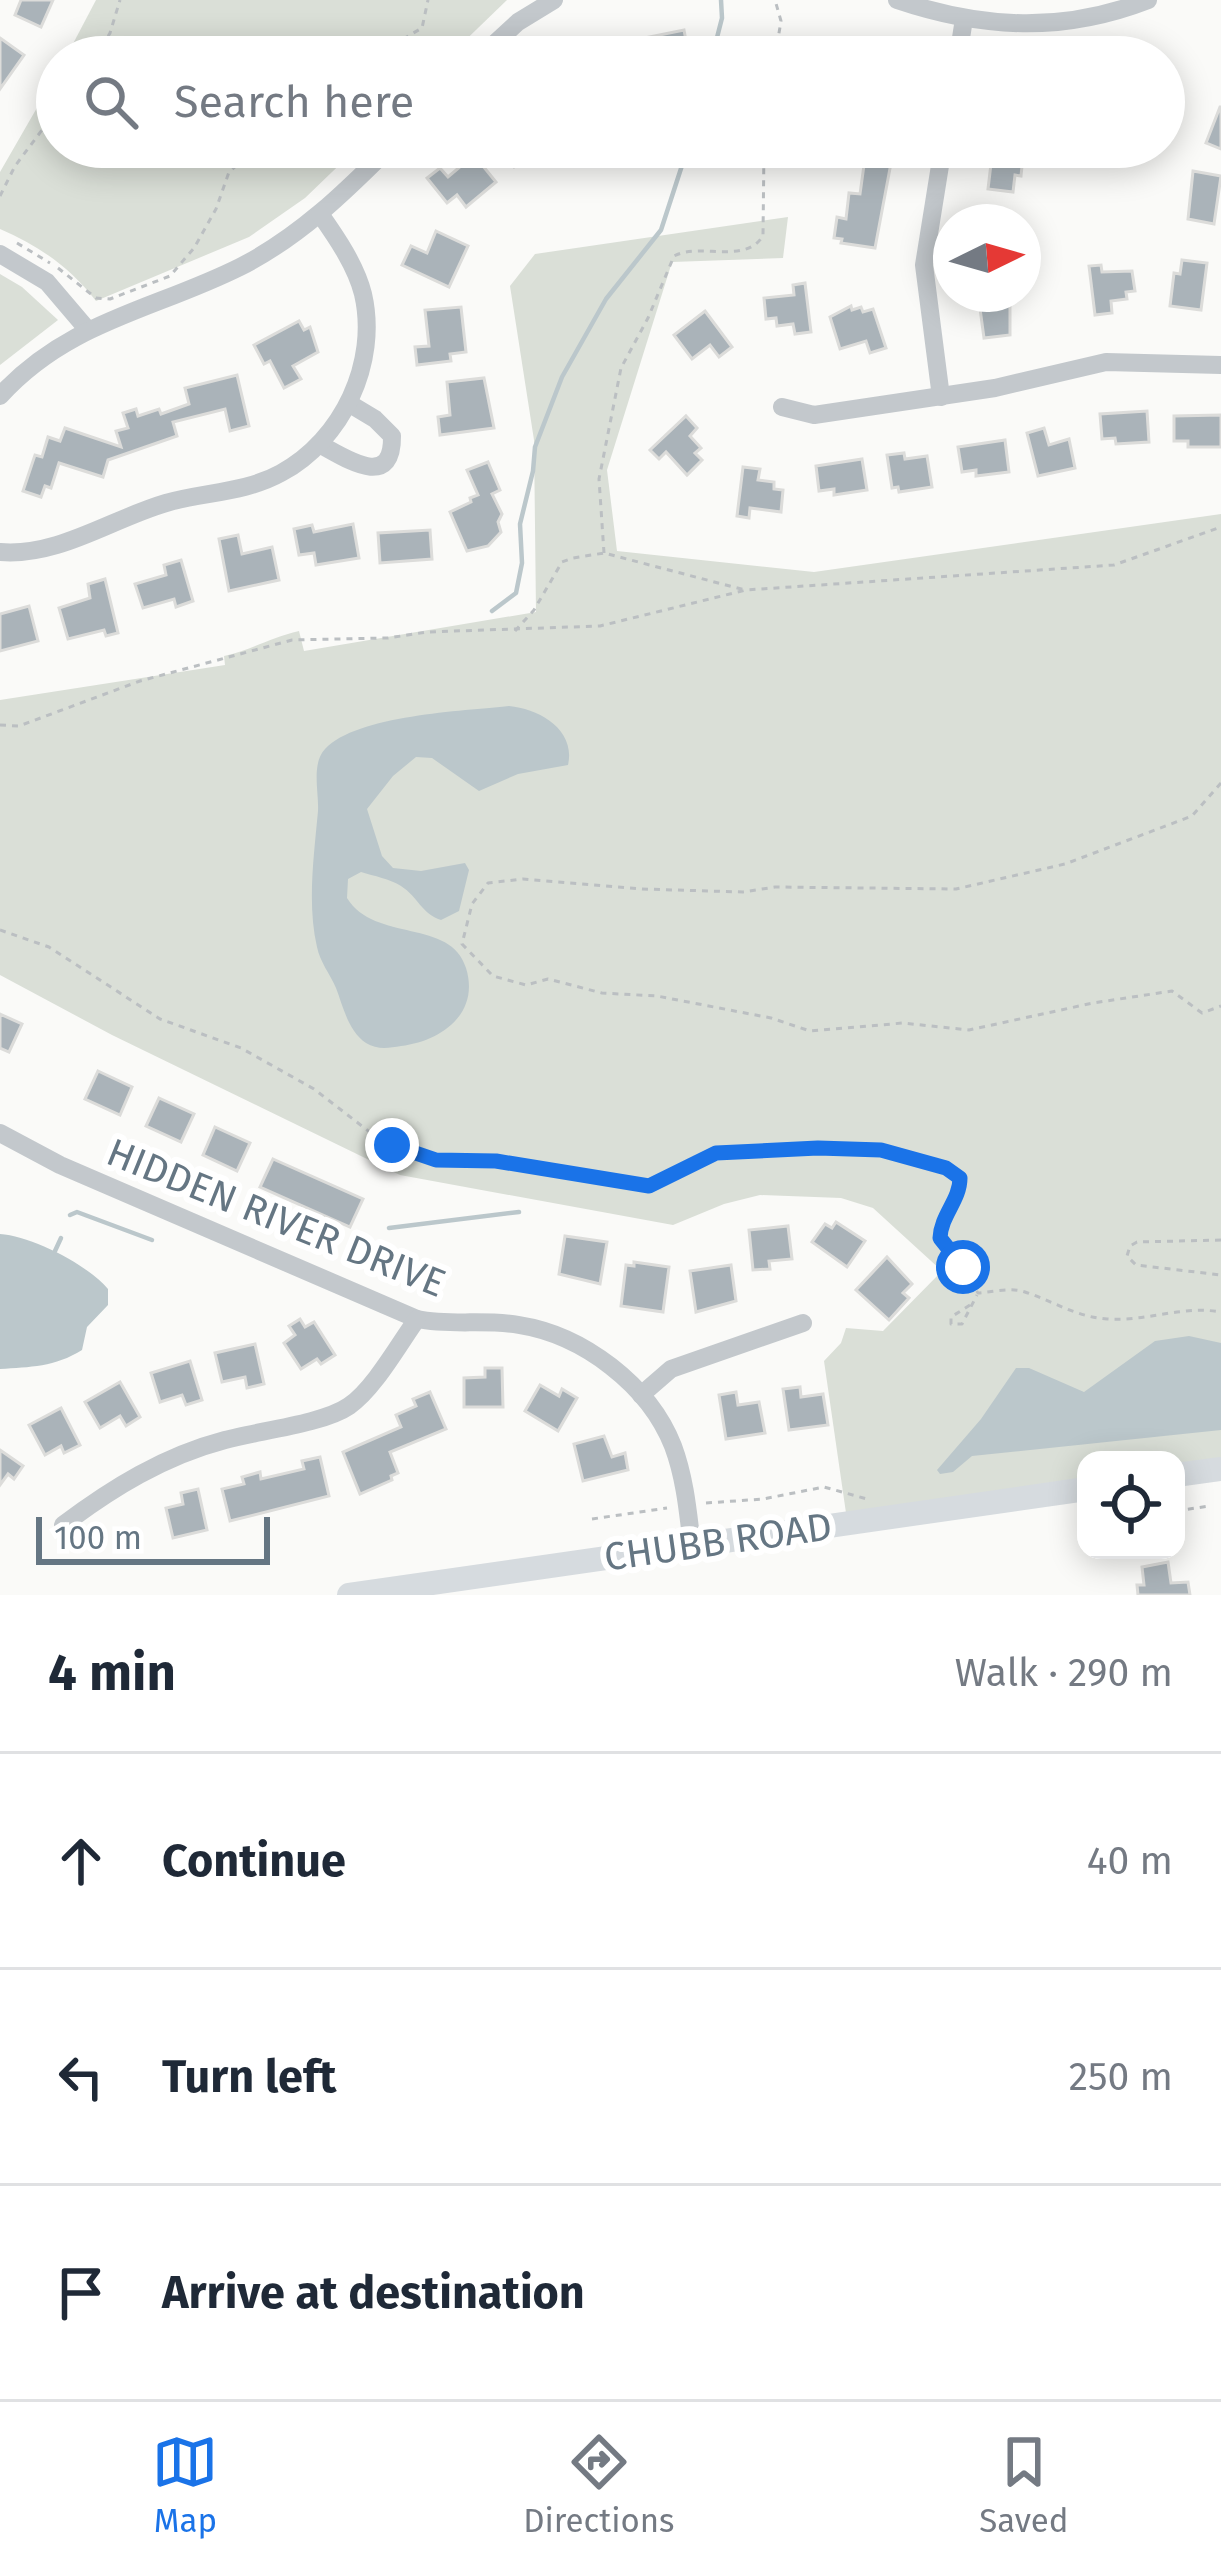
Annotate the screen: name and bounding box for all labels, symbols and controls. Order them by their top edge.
search box [36,36,1185,168]
icon: search [78,69,144,135]
text: Search here [174,75,414,129]
north arrow [933,204,1041,312]
route end [365,1118,419,1172]
street label: HIDDEN RIVER DRIVE [100,1129,452,1307]
route start [936,1240,990,1294]
map controls [1077,1451,1185,1559]
button: locate [1077,1451,1185,1559]
street label: CHUBB ROAD [601,1503,835,1581]
scale bar [36,1511,270,1564]
text: 100 m [54,1518,142,1558]
text: 4 min [48,1642,176,1704]
text: Walk · 290 m [955,1650,1173,1696]
icon: ahead [48,1828,114,1894]
text: Continue [162,1834,346,1888]
text: 40 m [1087,1838,1173,1884]
icon: left [48,2044,114,2110]
text: Turn left [162,2050,336,2104]
text: 250 m [1069,2054,1173,2100]
icon: arrive [48,2260,114,2326]
text: Arrive at destination [162,2266,585,2320]
tab: Map [152,2429,218,2541]
tab: Directions [523,2429,675,2541]
tab: Saved [979,2429,1069,2541]

